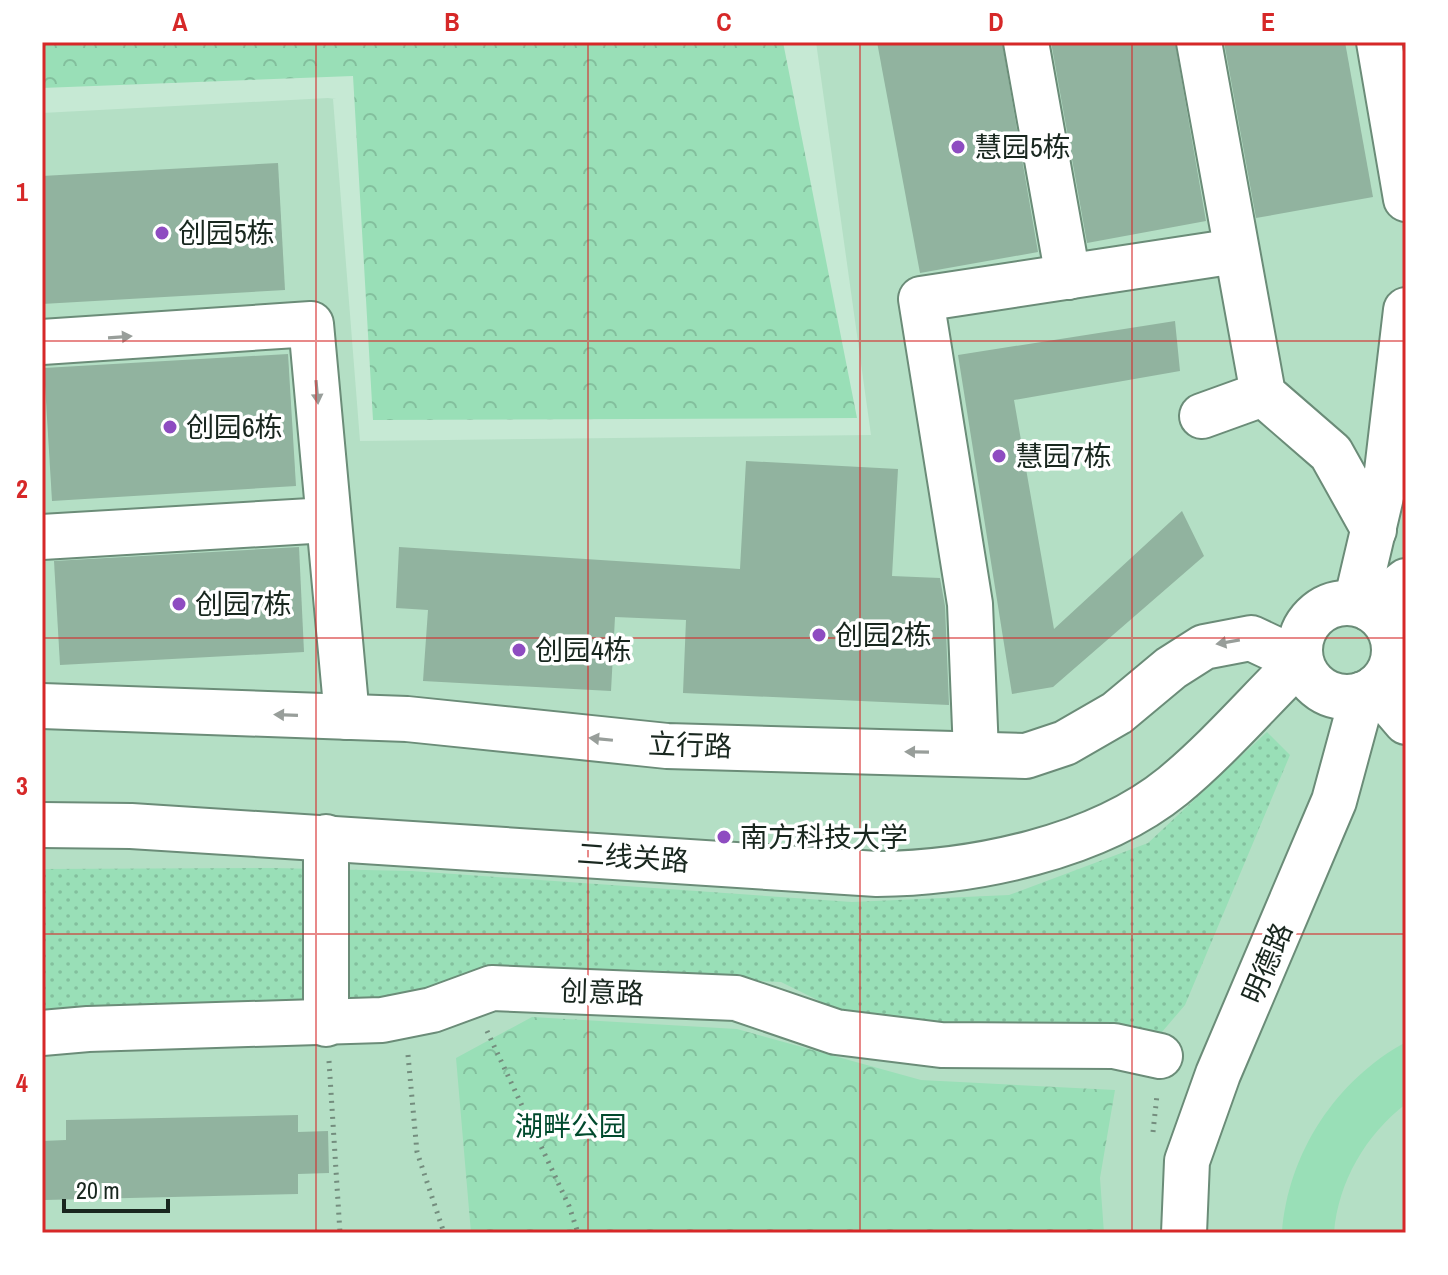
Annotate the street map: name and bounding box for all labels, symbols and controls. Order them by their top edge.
text: A [172,4,188,39]
text: B [444,4,460,39]
text: C [716,4,732,39]
text: D [988,4,1004,39]
text: E [1261,4,1275,39]
place label: 慧园5栋 [974,128,1071,166]
marker: 慧园5栋 [949,138,967,156]
text: 1 [16,174,28,209]
place label: 创园5栋 [178,214,275,252]
marker: 创园5栋 [153,224,171,242]
one-way arrow [108,330,133,343]
one-way arrow [310,380,323,405]
place label: 创园6栋 [186,408,283,446]
marker: 创园6栋 [161,418,179,436]
place label: 慧园7栋 [1015,437,1112,475]
marker: 慧园7栋 [990,447,1008,465]
text: 2 [16,471,28,506]
place label: 创园7栋 [195,585,292,623]
marker: 创园7栋 [170,595,188,613]
place label: 创园2栋 [835,616,932,654]
marker: 创园2栋 [810,626,828,644]
place label: 创园4栋 [535,631,632,669]
one-way arrow [1215,637,1240,649]
marker: 创园4栋 [510,641,528,659]
one-way arrow [273,708,298,721]
street label: 立行路 [647,725,733,765]
one-way arrow [588,733,613,746]
one-way arrow [904,745,929,758]
text: 3 [16,768,28,803]
place label: 南方科技大学 [740,818,908,856]
marker: 南方科技大学 [715,828,733,846]
street label: 二线关路 [576,834,690,880]
street label: 明德路 [1233,917,1301,1009]
street label: 创意路 [559,972,645,1012]
text: 4 [16,1065,28,1100]
park label: 湖畔公园 [515,1107,627,1145]
scale bar [64,1163,168,1213]
text: 20 m [76,1174,120,1206]

